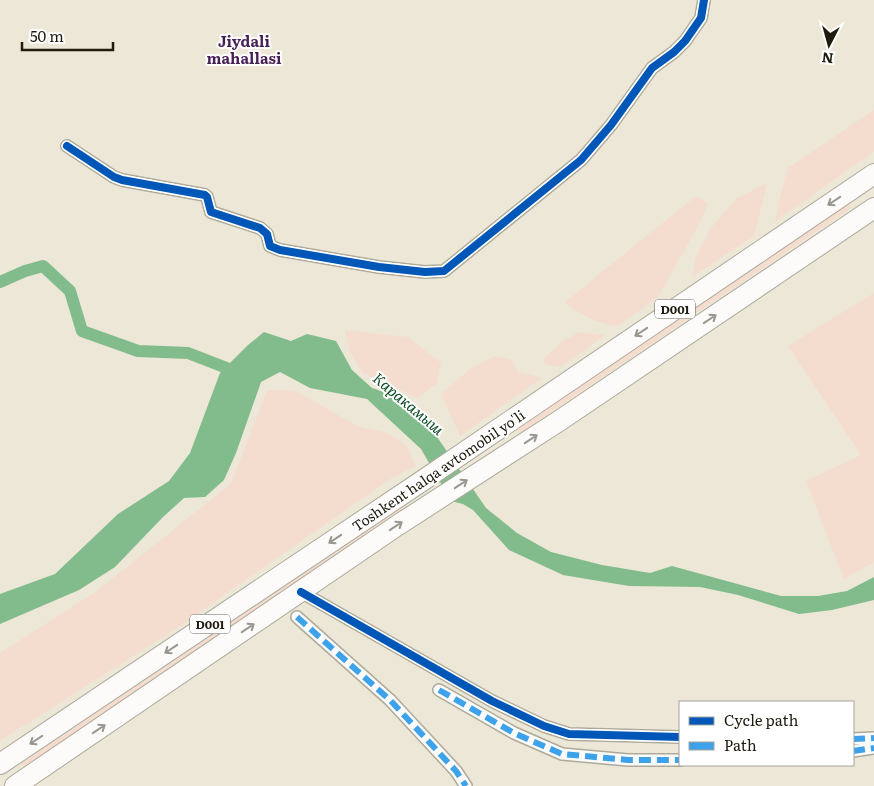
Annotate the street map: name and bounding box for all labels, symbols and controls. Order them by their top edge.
scale bar [22,20,114,52]
north arrow [804,20,854,70]
text: 50 m [30,24,64,47]
district label: Jiydali mahallasi [206,29,282,69]
text: N [820,48,834,69]
one-way arrow [827,196,841,206]
road number: D001 [655,300,695,318]
one-way arrow [703,314,717,324]
one-way arrow [634,327,648,337]
water label: Каракамыш [368,366,450,440]
street label: Toshkent halqa avtomobil yo'li [348,404,529,536]
one-way arrow [524,434,538,444]
one-way arrow [454,479,468,489]
one-way arrow [389,521,403,531]
one-way arrow [328,534,342,545]
road number: D001 [190,614,230,634]
one-way arrow [240,623,254,633]
one-way arrow [164,644,178,655]
legend [679,701,854,766]
text: Cycle path [724,708,799,731]
one-way arrow [91,724,105,734]
text: Path [724,733,757,756]
one-way arrow [29,735,43,745]

